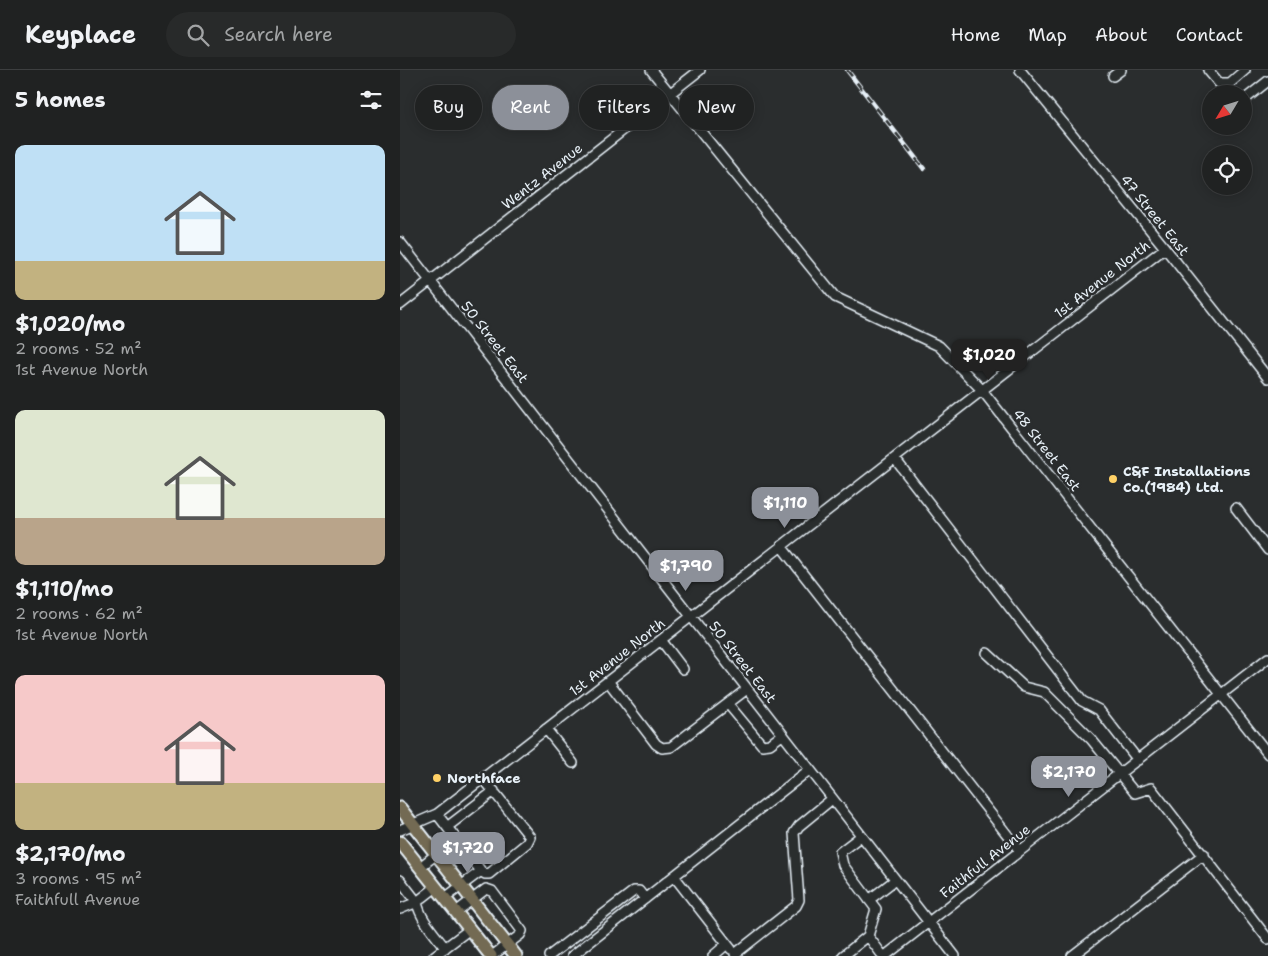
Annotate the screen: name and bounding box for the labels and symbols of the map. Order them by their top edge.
north arrow [1202,85,1252,135]
street label: Wentz Avenue [498,139,586,213]
street label: 47 Street East [1117,171,1193,259]
street label: 1st Avenue North [1050,236,1154,322]
street label: 50 Street East [457,297,533,387]
pin: $1,020 [948,338,1030,381]
street label: 48 Street East [1009,405,1085,495]
place label: C&F Installations Co.(1984) Ltd. [1123,462,1250,496]
marker: C&F Installations Co.(1984) Ltd. [1107,473,1119,485]
pin: $1,110 [744,486,826,529]
pin: $1,790 [645,550,727,592]
street label: 1st Avenue North [565,614,669,700]
street label: 50 Street East [705,617,781,707]
pin: $2,170 [1028,756,1110,798]
place label: Northface [447,769,521,787]
marker: Northface [431,772,443,784]
street label: Faithfull Avenue [936,820,1034,902]
pin: $1,720 [427,832,509,874]

